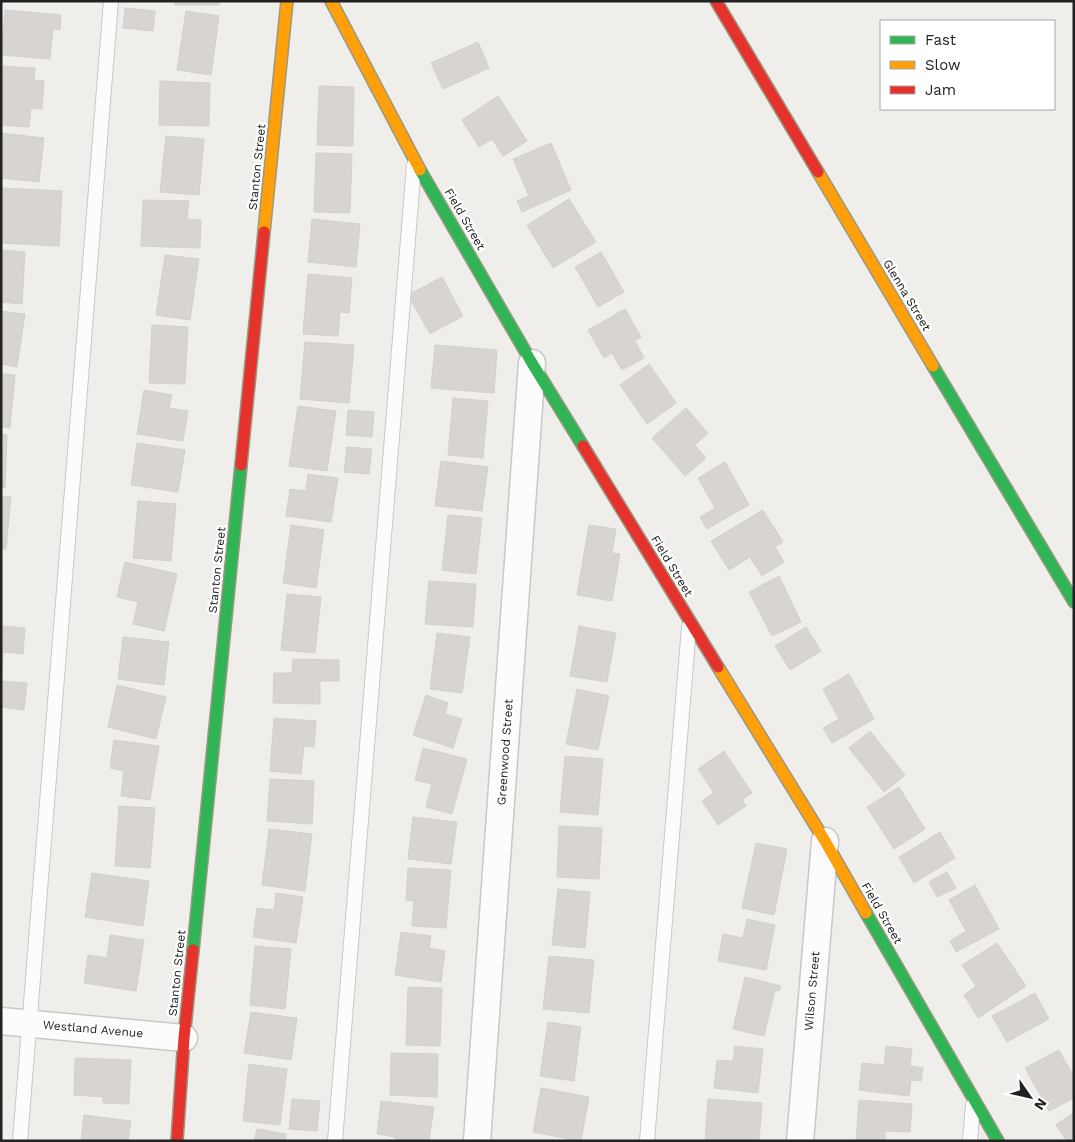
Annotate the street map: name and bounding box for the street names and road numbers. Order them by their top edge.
street label: Stanton Street [246,123,268,211]
street label: Field Street [442,186,488,252]
street label: Glenna Street [880,257,934,333]
street label: Stanton Street [206,526,228,614]
street label: Field Street [648,533,696,599]
street label: Greenwood Street [494,698,516,806]
street label: Field Street [859,880,905,946]
street label: Stanton Street [166,929,188,1017]
street label: Wilson Street [802,951,822,1031]
street label: Westland Avenue [42,1018,144,1040]

